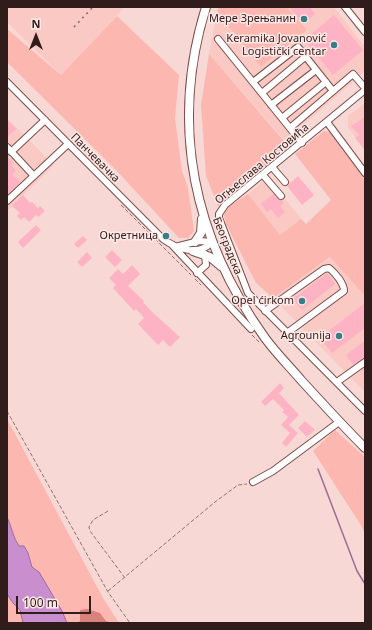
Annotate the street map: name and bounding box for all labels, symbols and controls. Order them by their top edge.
place label: Мере Зрењанин [209,12,296,26]
marker: Мере Зрењанин [299,14,309,24]
north arrow [16,16,56,56]
text: N [32,16,40,31]
place label: Keramika Jovanović Logistički centar [226,32,326,58]
marker: Keramika Jovanović Logistički centar [329,40,339,50]
street label: Огњеслава Костовића [212,121,312,207]
street label: Панчевачка [68,131,122,185]
street label: Београдска [209,215,245,277]
place label: Окретница [100,229,158,243]
marker: Окретница [161,231,171,241]
place label: Opel ćirkom [231,294,294,308]
marker: Opel ćirkom [297,296,307,306]
place label: Agrounija [281,329,331,343]
marker: Agrounija [334,331,344,341]
scale bar [18,588,93,614]
text: 100 m [23,594,58,611]

